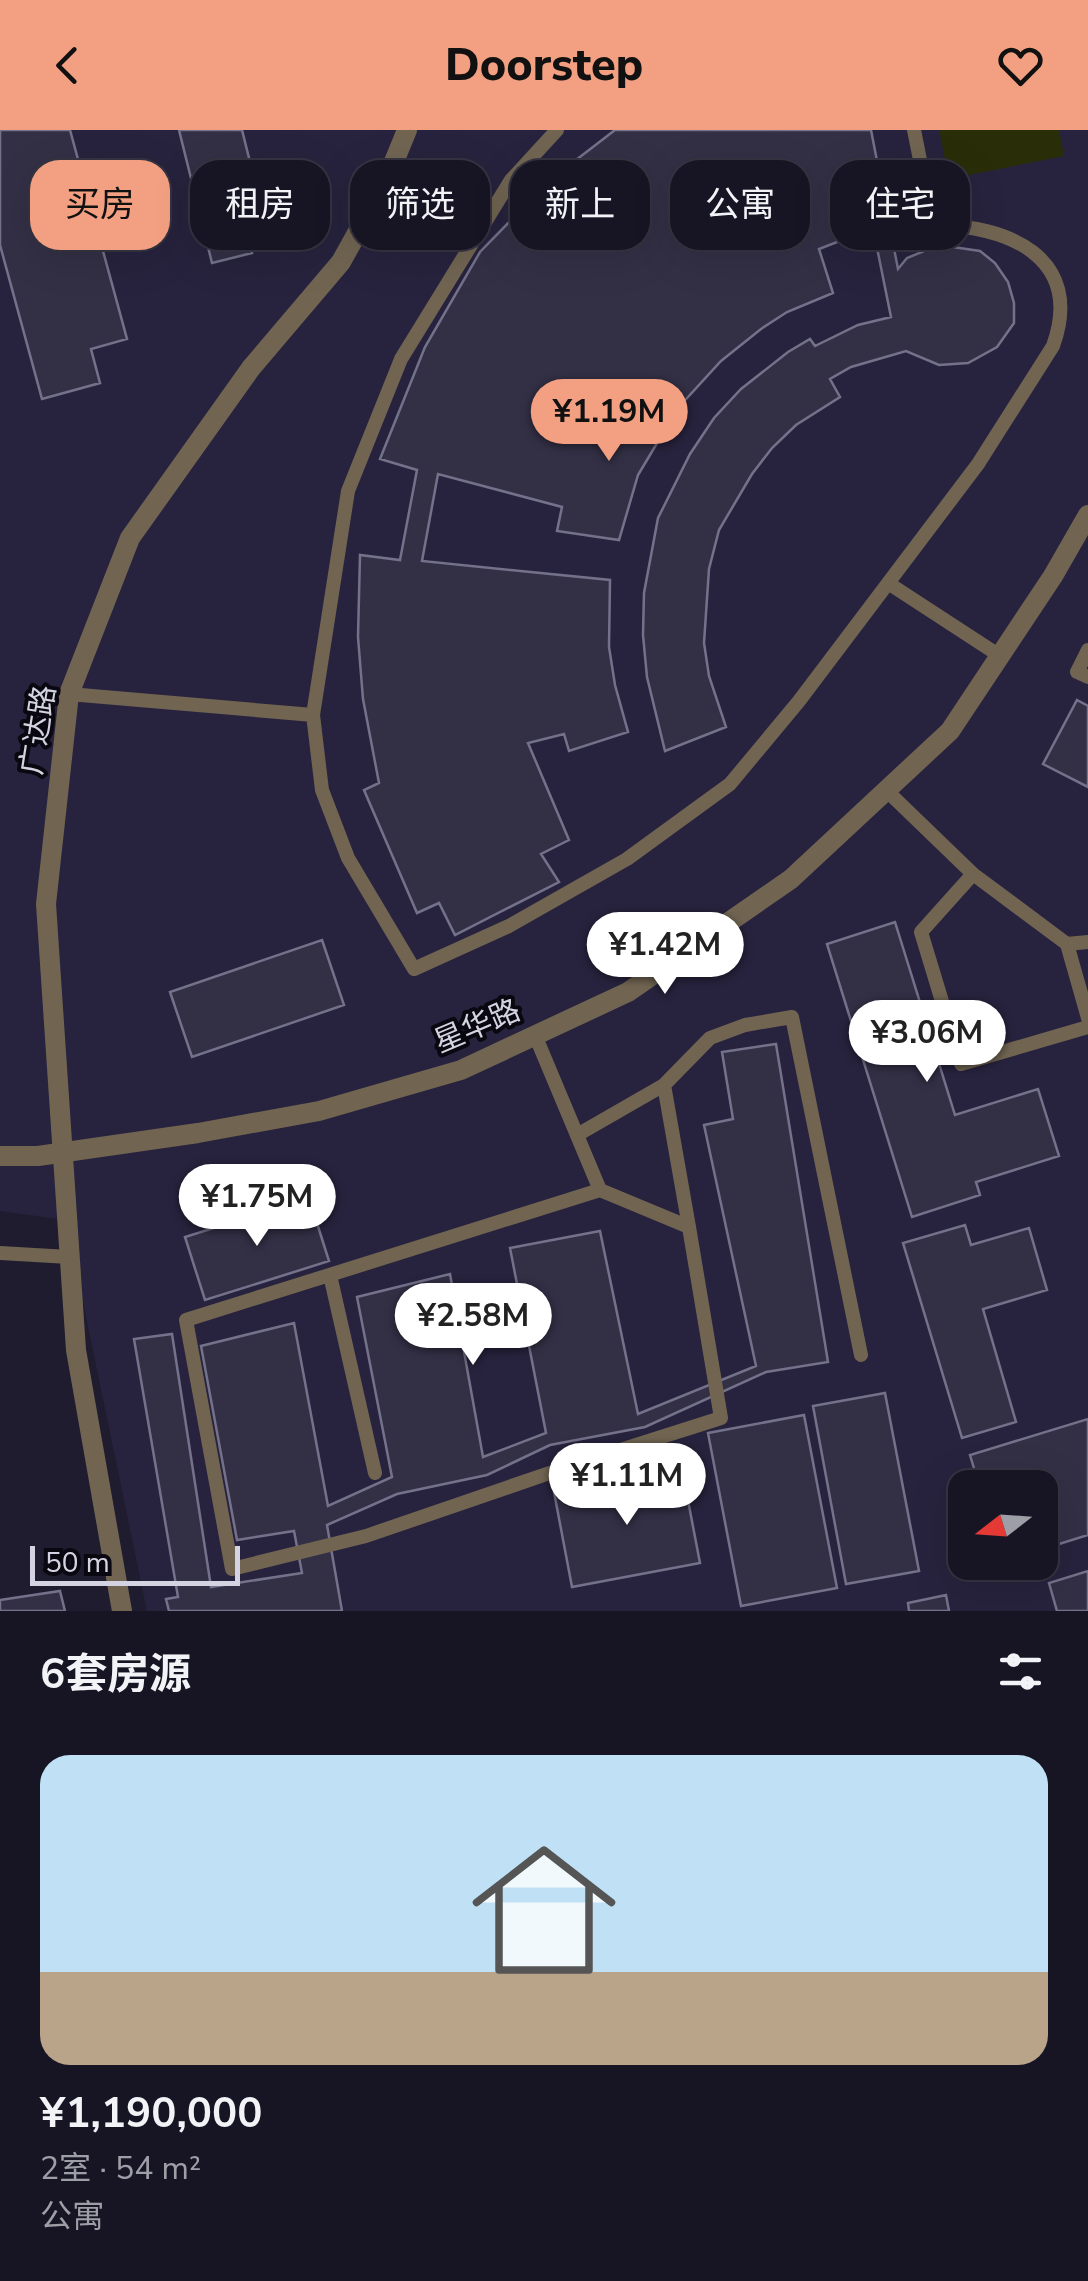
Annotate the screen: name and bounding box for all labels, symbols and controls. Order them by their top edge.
text: Doorstep [445,35,643,96]
icon: back [40,38,95,93]
icon: heart [993,38,1048,93]
chip: 买房 [30,160,170,250]
chip: 租房 [190,160,330,250]
chip: 筛选 [350,160,490,250]
chip: 新上 [510,160,650,250]
chip: 公寓 [670,160,810,250]
chip: 住宅 [830,160,970,250]
pin: ¥1.19M [528,379,690,464]
text: ¥1.19M [553,390,665,433]
street label: 广达路 [11,682,66,778]
pin: ¥1.42M [584,912,746,997]
text: ¥1.42M [609,923,721,966]
street label: 星华路 [428,990,527,1063]
pin: ¥3.06M [846,1000,1008,1085]
text: ¥3.06M [871,1011,983,1054]
pin: ¥1.75M [176,1164,338,1249]
text: ¥1.75M [201,1175,313,1218]
pin: ¥2.58M [392,1283,554,1368]
text: ¥2.58M [417,1294,529,1337]
pin: ¥1.11M [546,1443,708,1528]
text: ¥1.11M [571,1454,683,1497]
north arrow [948,1470,1058,1580]
map controls [948,1470,1058,1580]
scale bar [30,1541,240,1586]
text: 50 m [45,1544,110,1582]
icon: filters [993,1644,1048,1699]
text: 6套房源 [40,1646,191,1703]
icon: home [454,1820,634,2000]
text: ¥1,190,000 [40,2085,262,2142]
text: 2室 · 54 m² [40,2147,201,2190]
text: 公寓 [40,2195,104,2238]

